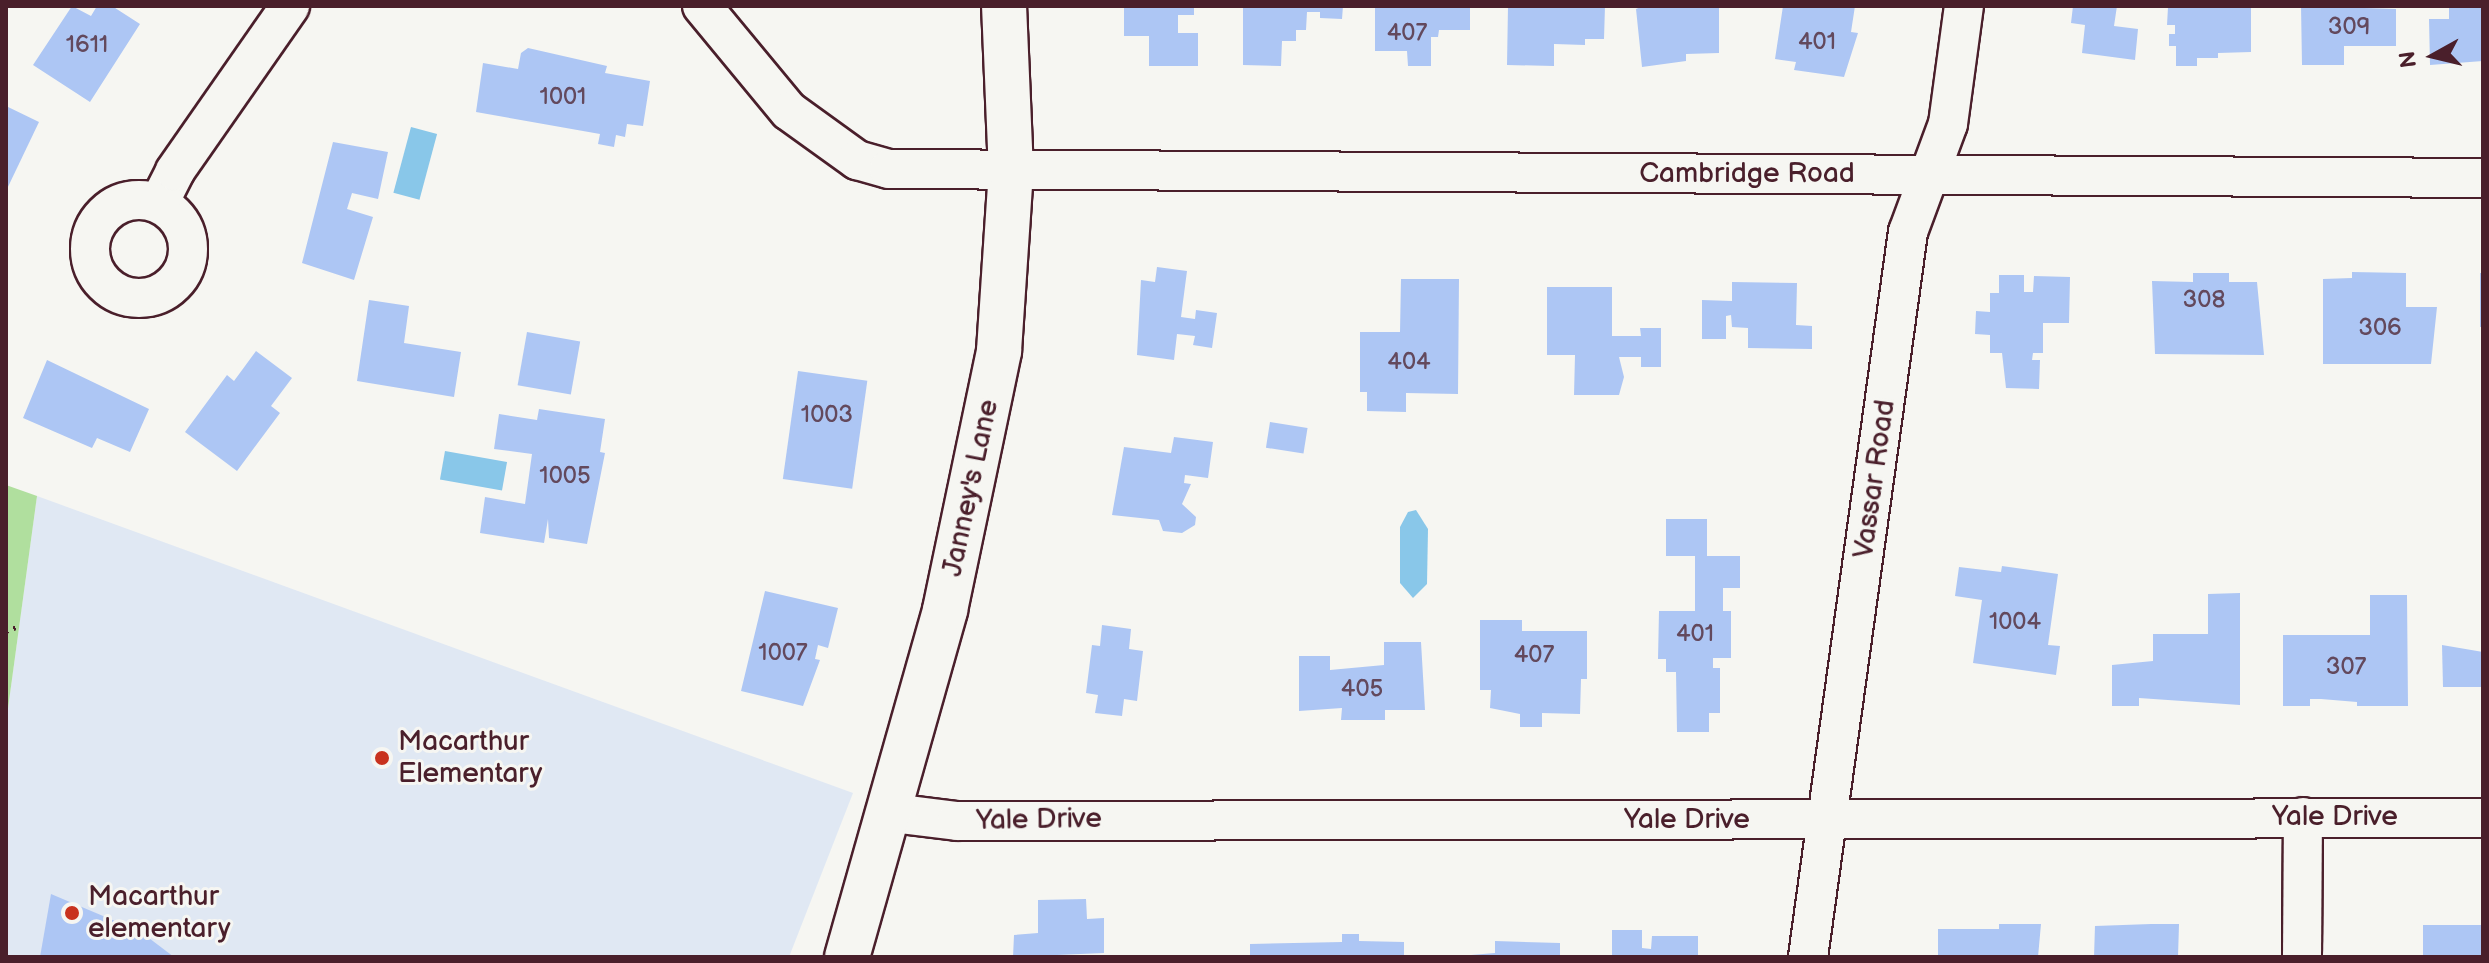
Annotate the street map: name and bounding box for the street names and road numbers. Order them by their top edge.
street label: Cambridge Road [1639,157,1855,191]
street label: Janney's Lane [936,397,1006,579]
street label: Vassar Road [1847,397,1903,561]
street label: Yale Drive [2272,800,2398,834]
street label: Yale Drive [976,802,1102,838]
street label: Yale Drive [1624,803,1750,837]

